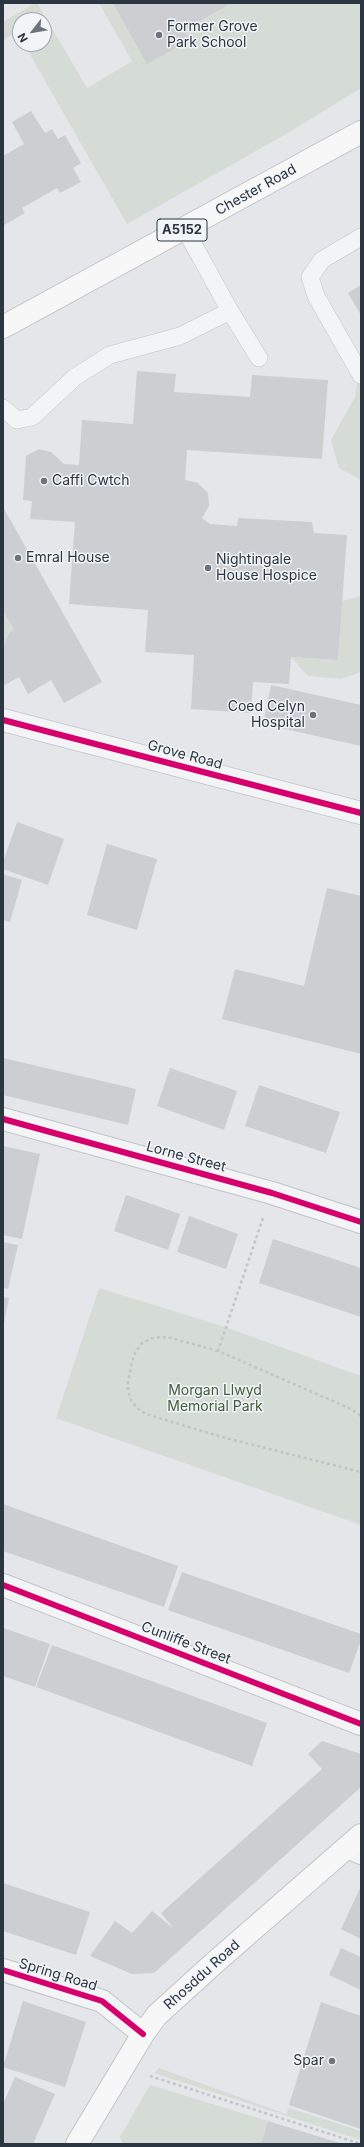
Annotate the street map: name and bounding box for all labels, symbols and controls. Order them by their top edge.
north arrow [12,12,52,52]
place label: Former Grove Park School [167,19,258,52]
text: N [14,30,31,45]
marker: Former Grove Park School [154,30,164,40]
street label: Chester Road [213,161,299,219]
road number: A5152 [157,219,207,241]
place label: Caffi Cwtch [52,473,130,489]
marker: Caffi Cwtch [39,476,49,486]
place label: Emral House [26,550,110,566]
place label: Nightingale House Hospice [216,552,317,584]
marker: Emral House [13,553,23,563]
marker: Nightingale House Hospice [203,563,213,573]
place label: Coed Celyn Hospital [228,699,305,732]
marker: Coed Celyn Hospital [308,710,318,720]
street label: Grove Road [146,737,224,773]
street label: Lorne Street [144,1138,228,1176]
park label: Morgan Llwyd Memorial Park [167,1383,263,1416]
street label: Cunliffe Street [139,1618,233,1668]
street label: Rhosddu Road [161,1937,243,2013]
street label: Spring Road [17,1955,99,1995]
place label: Spar [293,2053,324,2069]
marker: Spar [327,2056,337,2066]

